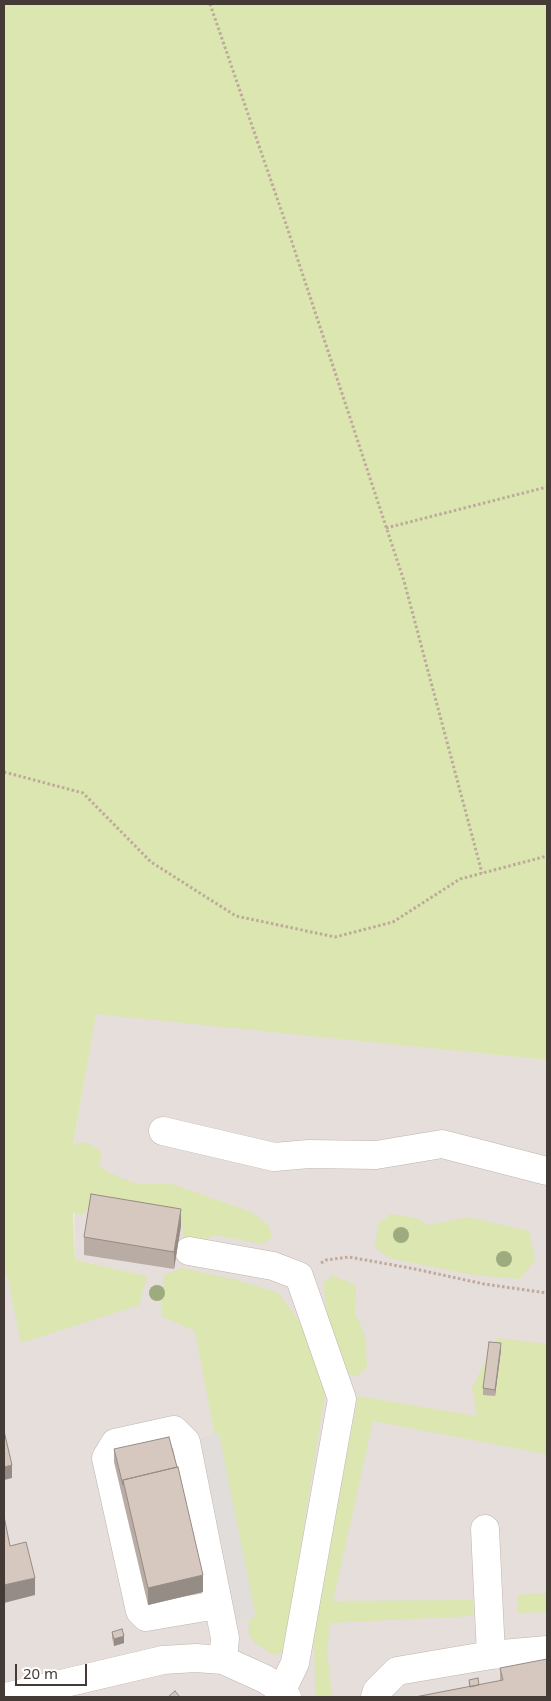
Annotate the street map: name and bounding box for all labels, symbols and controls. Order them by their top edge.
scale bar [18,1654,90,1686]
text: 20 m [23,1663,58,1683]

